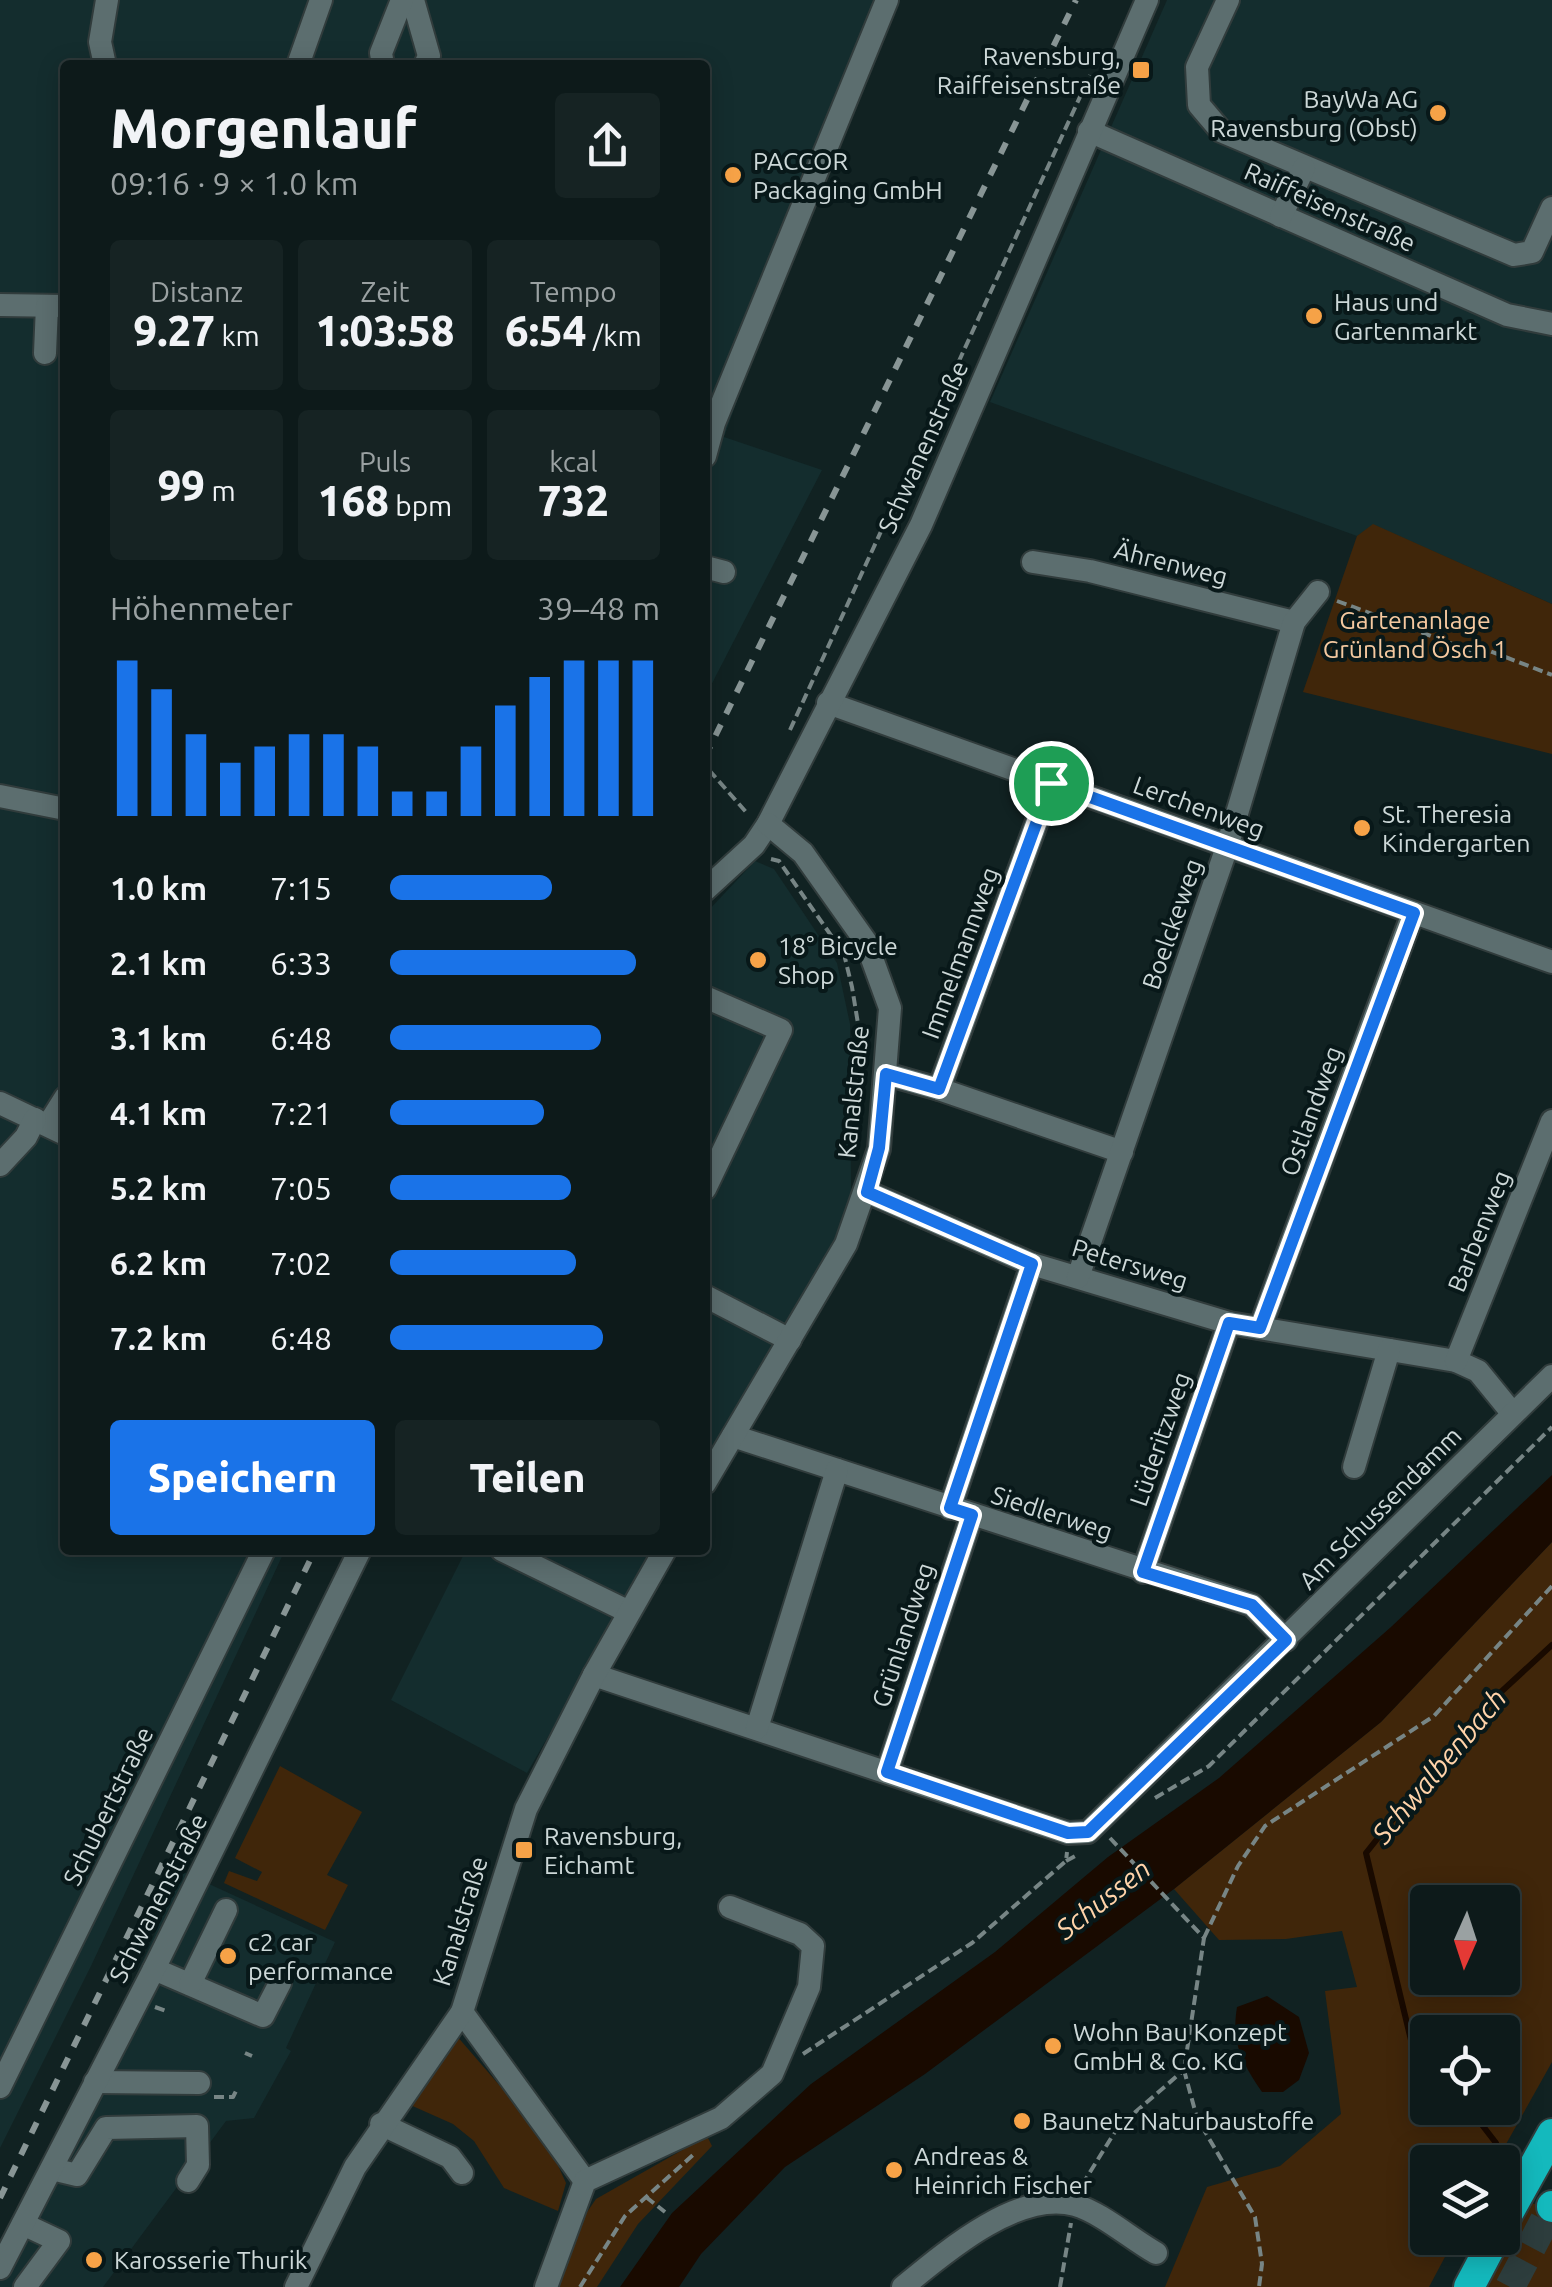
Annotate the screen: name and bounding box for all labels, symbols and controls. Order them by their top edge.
place label: Ravensburg, Raiffeisenstraße [937,42,1121,99]
marker: Ravensburg, Raiffeisenstraße [1130,59,1152,81]
place label: BayWa AG Ravensburg (Obst) [1210,85,1418,142]
button: share [555,93,660,198]
text: Morgenlauf [110,97,417,158]
marker: BayWa AG Ravensburg (Obst) [1427,102,1449,124]
place label: PACCOR Packaging GmbH [753,147,943,204]
street label: Raiffeisenstraße [1240,157,1420,257]
marker: PACCOR Packaging GmbH [722,164,744,186]
text: 09:16 · 9 × 1.0 km [110,165,358,201]
text: Distanz [150,276,243,307]
text: Zeit [360,276,410,307]
text: Tempo [530,276,617,307]
place label: Haus und Gartenmarkt [1334,288,1477,345]
marker: Haus und Gartenmarkt [1303,305,1325,327]
text: 9.27 [134,307,215,354]
text: 1:03:58 [315,307,455,354]
text: 6:54 [505,307,586,354]
text: km [215,320,260,351]
text: /km [586,320,642,351]
street label: Schwanenstraße [873,357,973,537]
text: Puls [359,446,411,477]
text: kcal [549,446,597,477]
text: 99 [158,462,205,509]
text: m [205,475,236,506]
text: 168 [318,477,389,524]
text: 732 [538,477,609,524]
text: bpm [389,490,452,521]
street label: Ährenweg [1112,535,1230,591]
text: Höhenmeter [110,590,293,626]
text: 39–48 m [537,590,660,626]
park label: Gartenanlage Grünland Ösch 1 [1323,606,1507,663]
pin [1009,741,1094,826]
icon: arrive [1024,756,1079,811]
street label: Lerchenweg [1130,770,1268,844]
place label: St. Theresia Kindergarten [1382,800,1531,857]
marker: St. Theresia Kindergarten [1351,817,1373,839]
street label: Boelckeweg [1137,855,1207,993]
street label: Immelmannweg [916,863,1004,1043]
text: 1.0 km [110,870,207,906]
text: 7:15 [270,870,332,906]
place label: 18° Bicycle Shop [778,932,898,989]
text: 2.1 km [110,945,207,981]
text: 6:33 [270,945,332,981]
marker: 18° Bicycle Shop [747,949,769,971]
text: 3.1 km [110,1020,207,1056]
text: 6:48 [270,1020,332,1056]
street label: Kanalstraße [832,1024,874,1160]
street label: Ostlandweg [1275,1042,1347,1180]
text: 4.1 km [110,1095,207,1131]
text: 7:21 [270,1095,332,1131]
street label: Barbenweg [1442,1166,1516,1296]
text: 5.2 km [110,1170,207,1206]
text: 7:05 [270,1170,332,1206]
street label: Petersweg [1069,1233,1191,1295]
text: 6.2 km [110,1245,207,1281]
text: 7:02 [270,1245,332,1281]
text: 7.2 km [110,1320,207,1356]
text: 6:48 [270,1320,332,1356]
street label: Lüderitzweg [1124,1368,1196,1510]
button: Speichern [110,1420,375,1535]
button: Teilen [395,1420,660,1535]
street label: Am Schussendamm [1293,1421,1467,1595]
street label: Siedlerweg [988,1480,1116,1546]
street label: Grünlandweg [866,1559,940,1711]
water label: Schwalbenbach [1365,1682,1512,1850]
street label: Schubertstraße [58,1722,158,1890]
street label: Schwanenstraße [103,1809,213,1987]
place label: Ravensburg, Eichamt [544,1822,682,1879]
marker: Ravensburg, Eichamt [513,1839,535,1861]
water label: Schussen [1049,1852,1156,1946]
street label: Kanalstraße [427,1853,493,1989]
north arrow [1410,1885,1520,1995]
map controls [1410,1885,1520,2255]
place label: c2 car performance [248,1928,394,1985]
marker: c2 car performance [217,1945,239,1967]
button: locate [1410,2015,1520,2125]
place label: Wohn Bau Konzept GmbH & Co. KG [1073,2018,1287,2075]
marker: Wohn Bau Konzept GmbH & Co. KG [1042,2035,1064,2057]
place label: Baunetz Naturbaustoffe [1042,2107,1314,2135]
marker: Baunetz Naturbaustoffe [1011,2110,1033,2132]
place label: Andreas & Heinrich Fischer [914,2142,1093,2199]
button: layers [1410,2145,1520,2255]
marker: Andreas & Heinrich Fischer [883,2159,905,2181]
place label: Karosserie Thurik [114,2246,308,2274]
marker: Karosserie Thurik [83,2249,105,2271]

